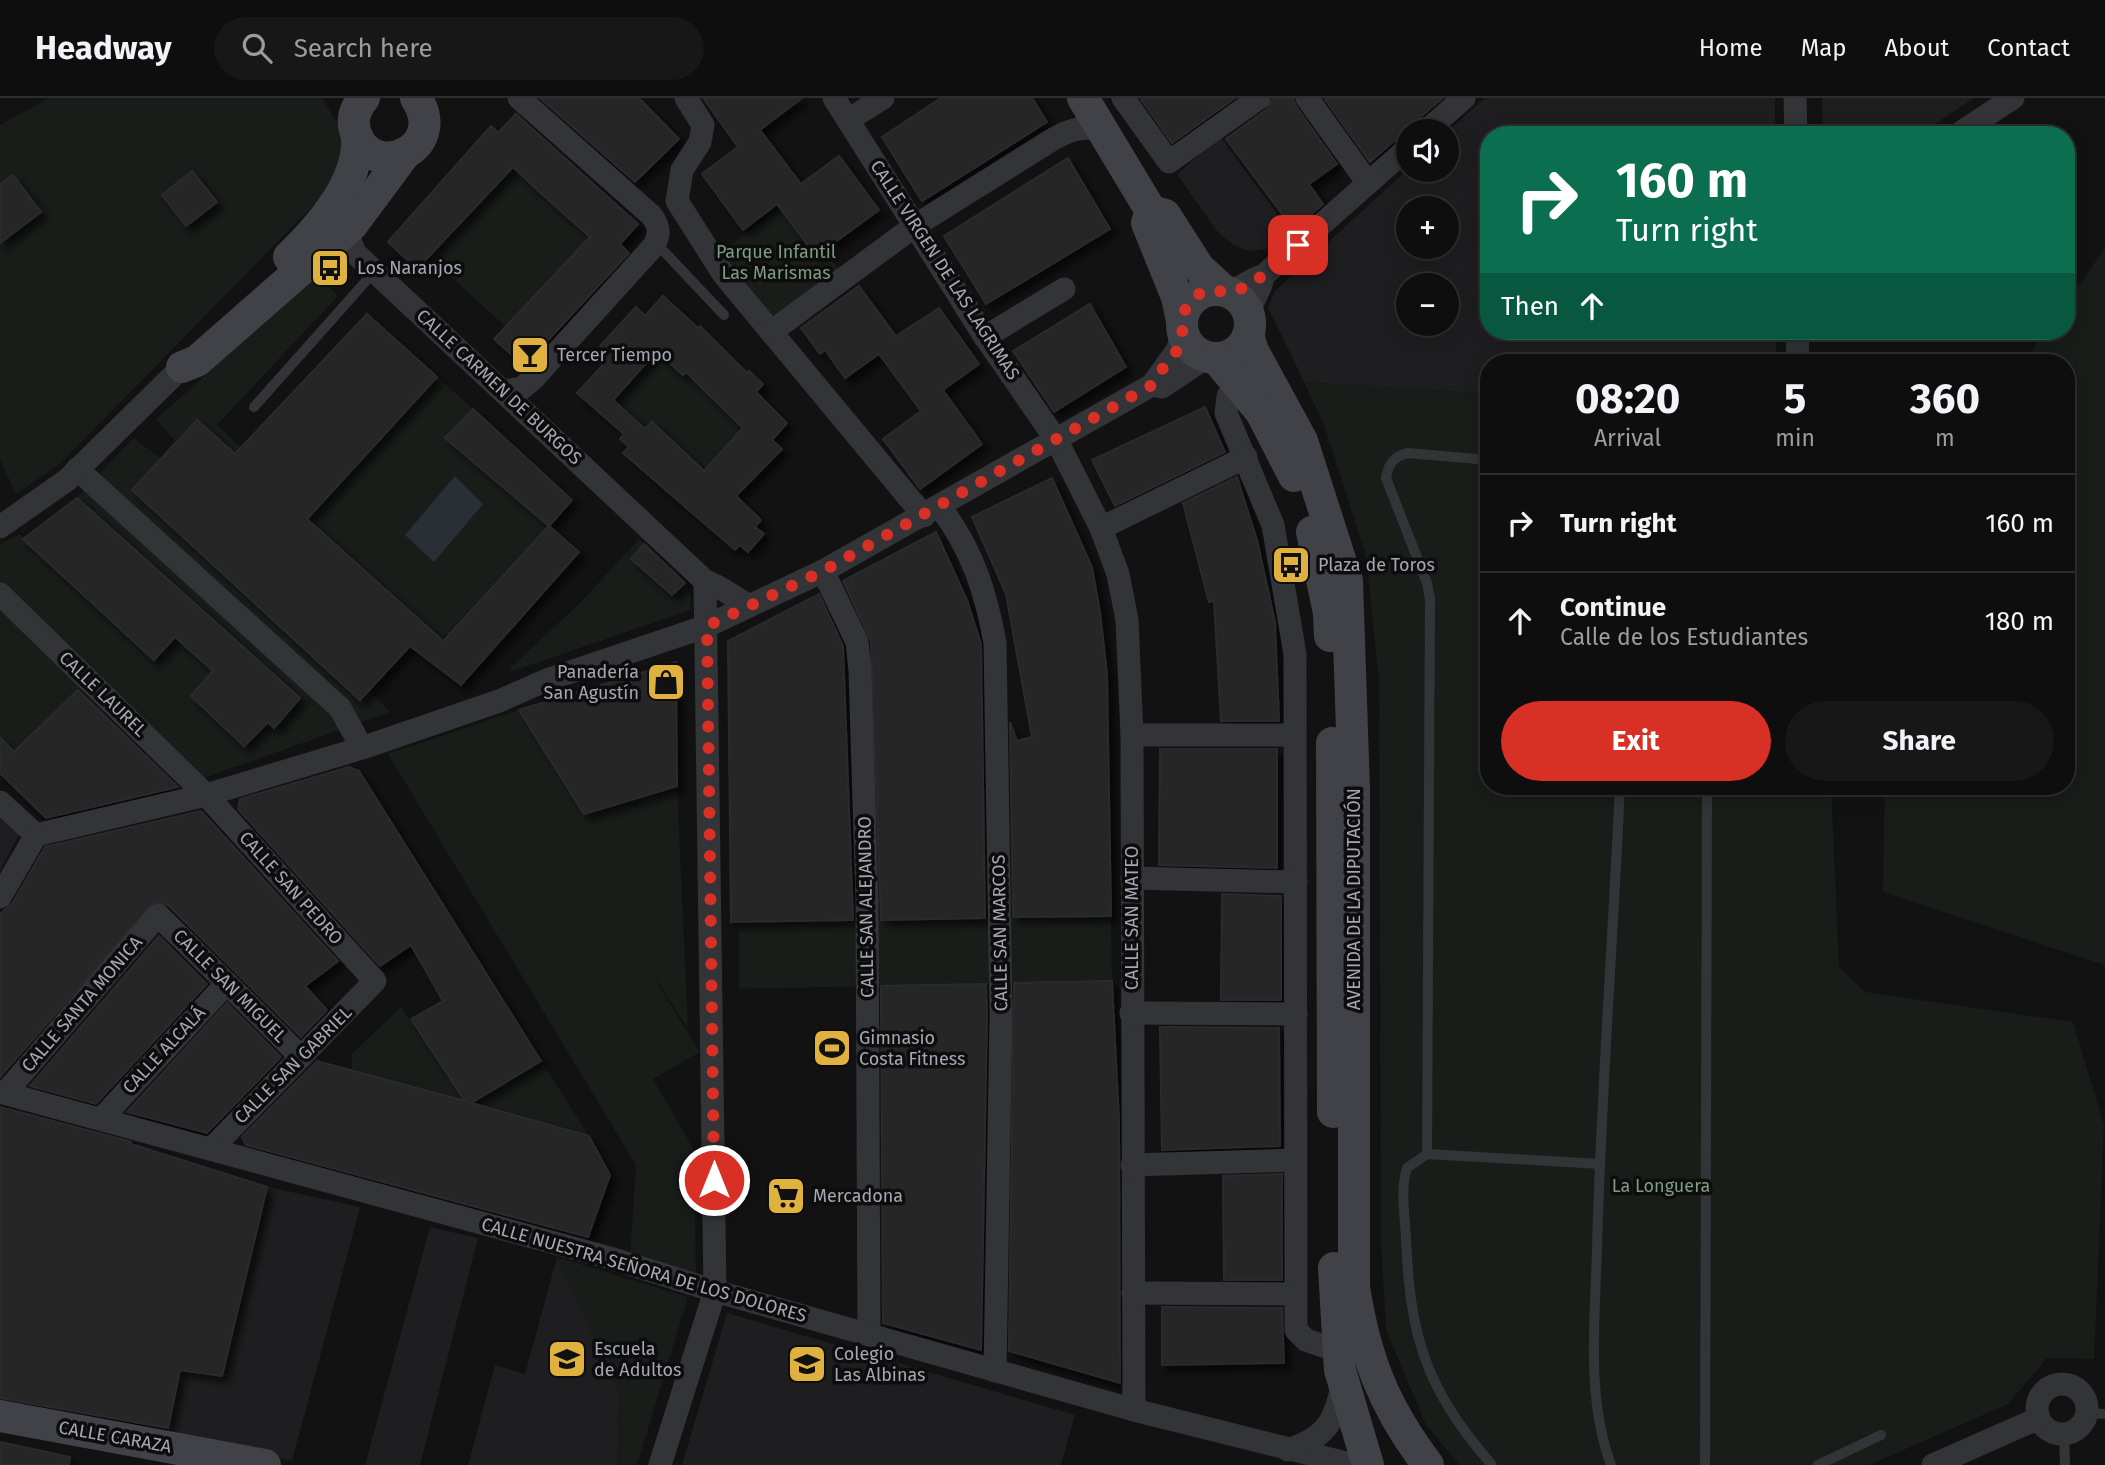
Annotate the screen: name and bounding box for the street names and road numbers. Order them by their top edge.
street label: CALLE VIRGEN DE LAS LAGRIMAS [866,156,1024,384]
street label: CALLE CARMEN DE BURGOS [412,305,586,469]
street label: CALLE LAUREL [55,647,151,741]
street label: AVENIDA DE LA DIPUTACIÓN [1343,788,1365,1010]
street label: CALLE SAN ALEJANDRO [853,816,879,998]
street label: CALLE SAN PEDRO [234,827,348,949]
street label: CALLE SAN MATEO [1121,846,1143,990]
street label: CALLE SAN MARCOS [988,854,1012,1012]
street label: CALLE SAN MIGUEL [169,925,291,1047]
street label: CALLE SANTA MONICA [17,931,147,1076]
street label: CALLE ALCALÁ [117,1001,210,1098]
street label: CALLE SAN GABRIEL [230,1002,356,1128]
street label: CALLE NUESTRA SEÑORA DE LOS DOLORES [479,1212,810,1327]
street label: CALLE CARAZA [57,1416,174,1458]

